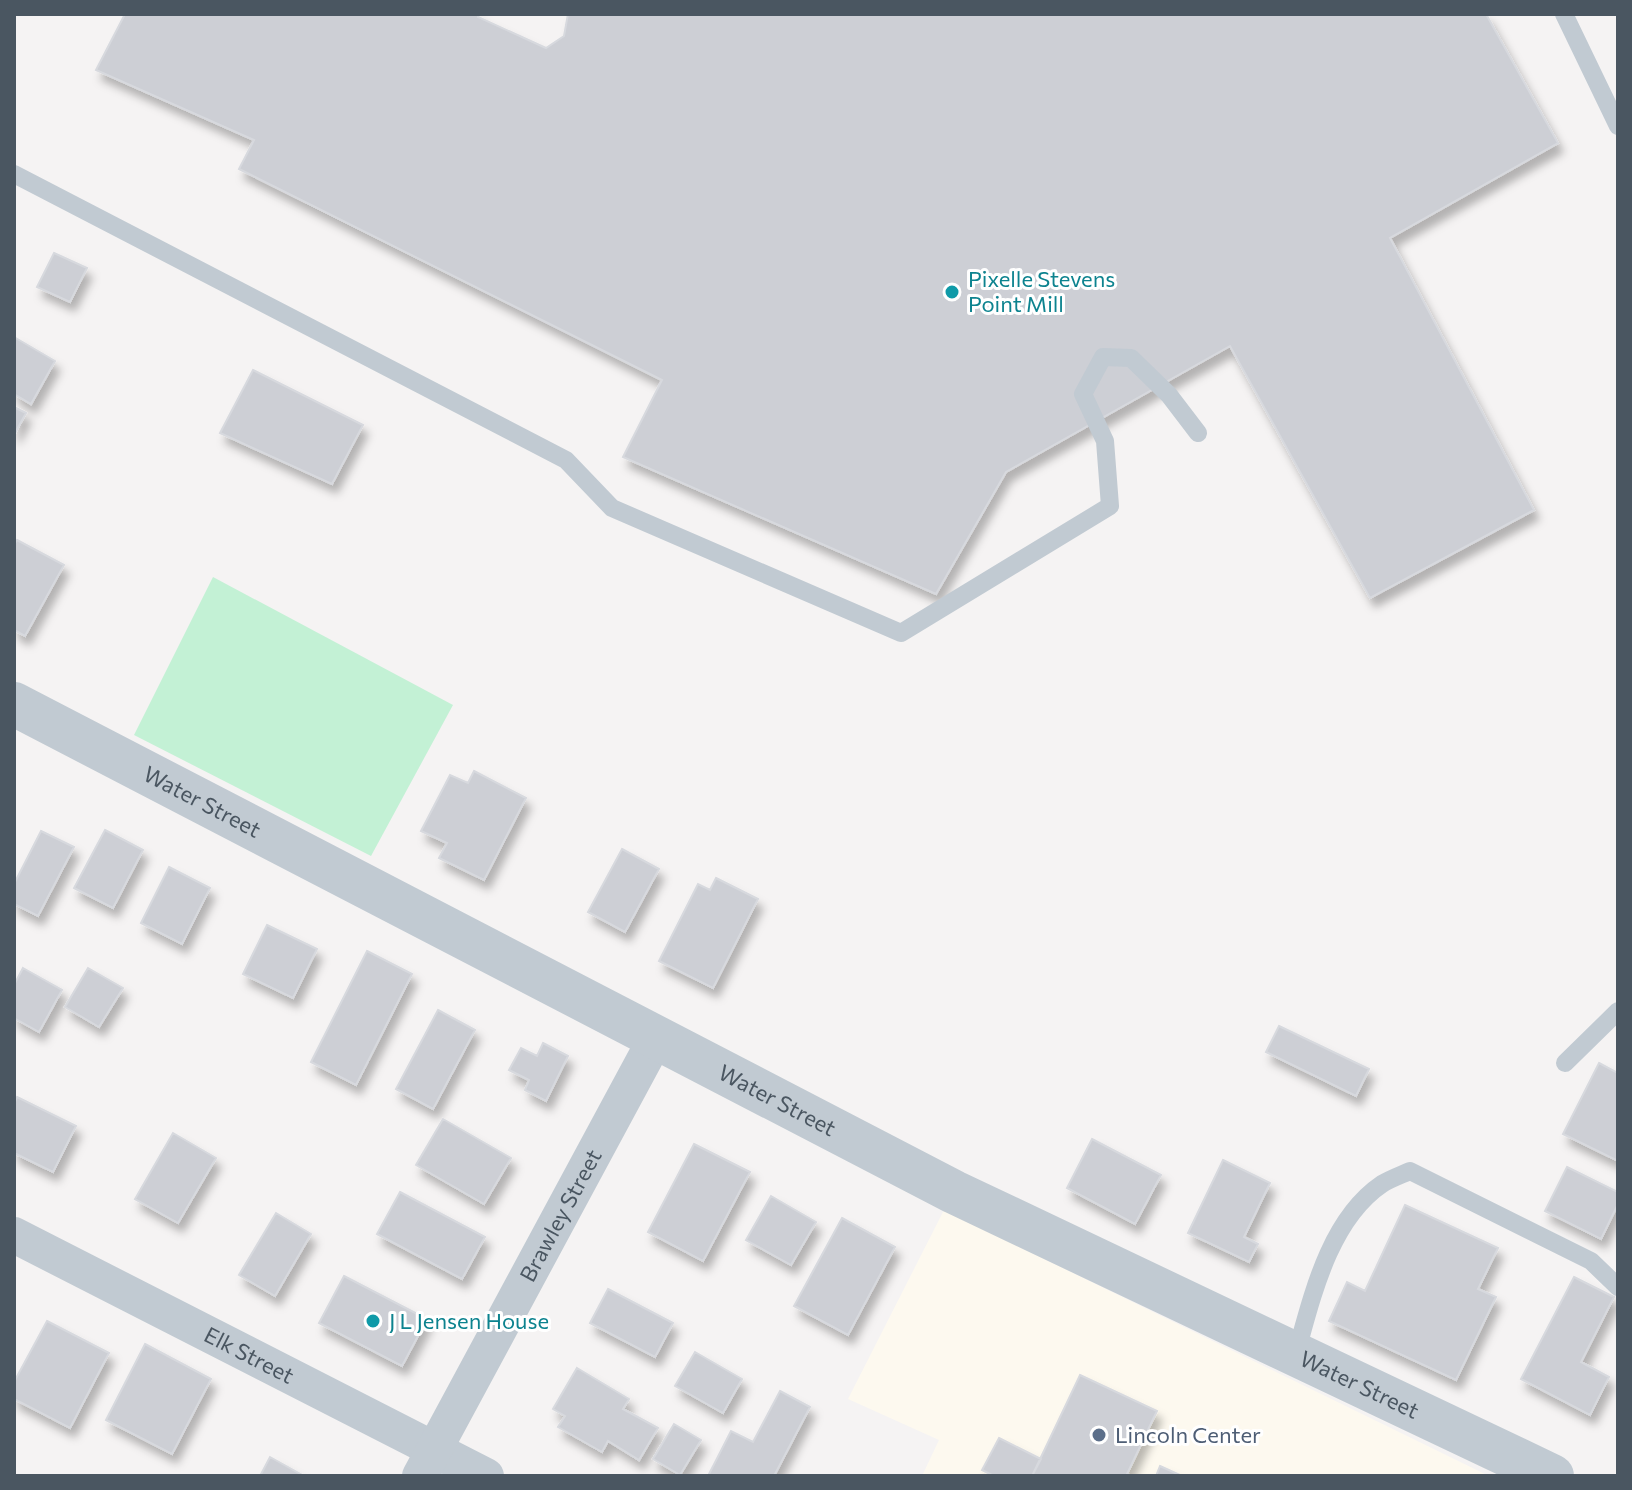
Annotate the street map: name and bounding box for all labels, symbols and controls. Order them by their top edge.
place label: Pixelle Stevens Point Mill [968,265,1115,317]
marker: Pixelle Stevens Point Mill [943,283,961,301]
street label: Water Street [139,760,266,843]
street label: Water Street [714,1058,841,1141]
street label: Brawley Street [513,1144,607,1286]
place label: J L Jensen House [389,1307,549,1334]
marker: J L Jensen House [364,1312,382,1330]
street label: Elk Street [200,1321,299,1389]
street label: Water Street [1296,1344,1424,1424]
place label: Lincoln Center [1115,1421,1261,1448]
marker: Lincoln Center [1090,1426,1108,1444]

